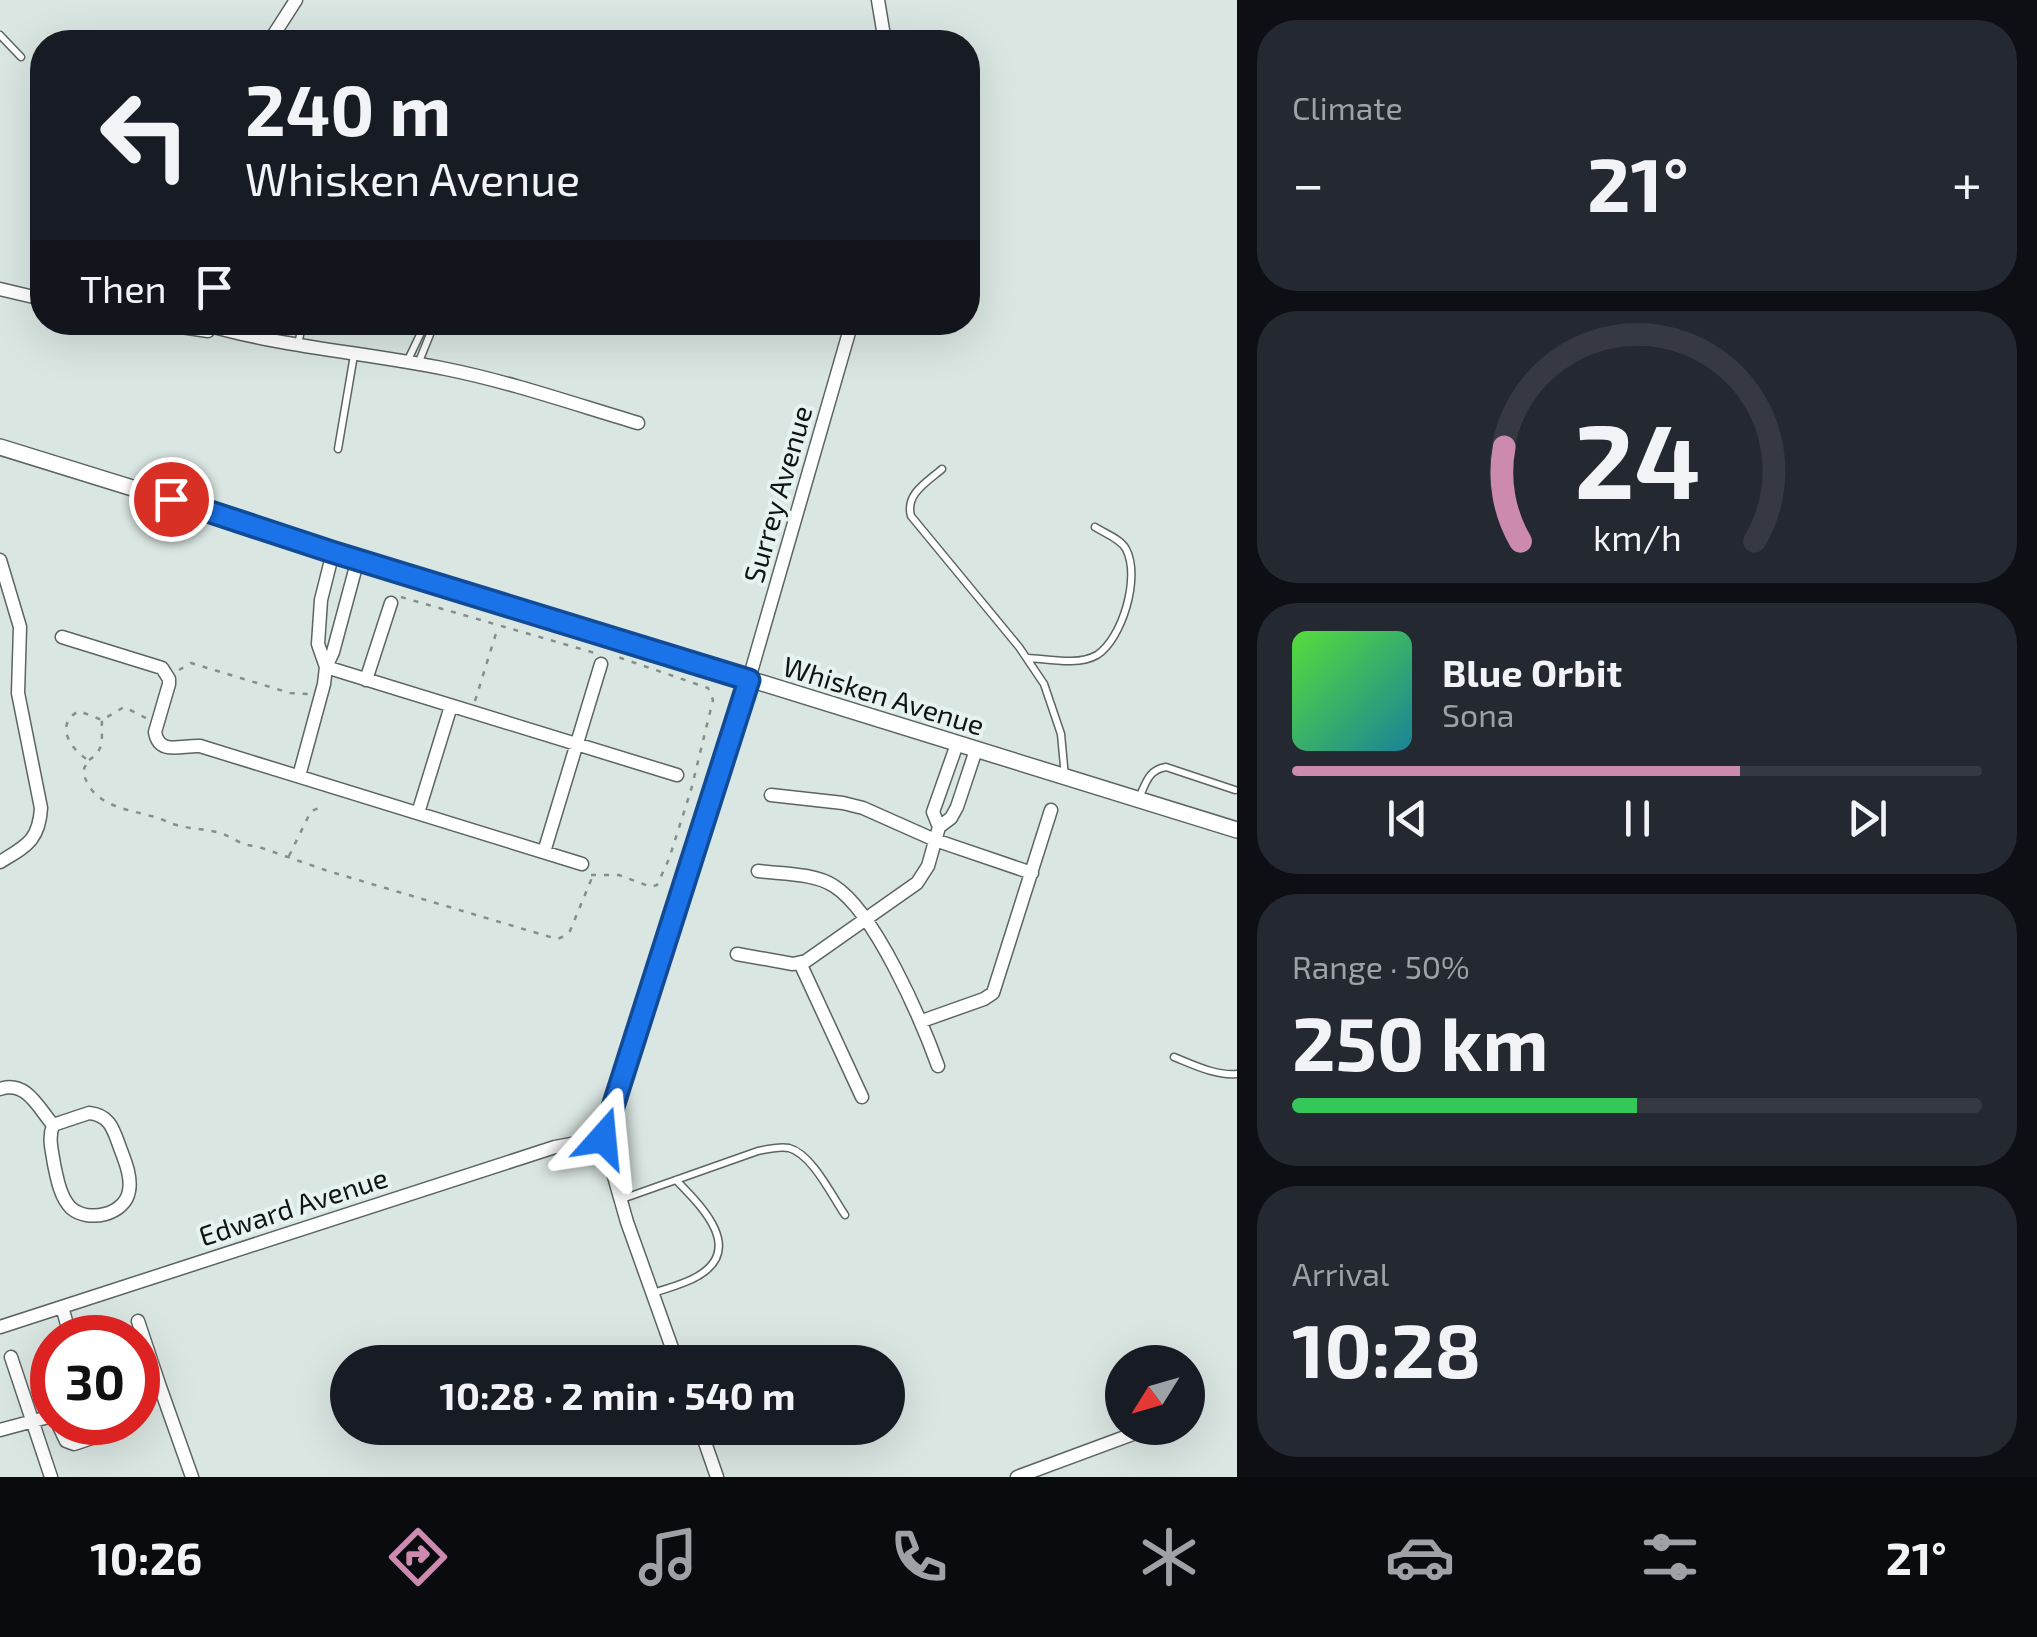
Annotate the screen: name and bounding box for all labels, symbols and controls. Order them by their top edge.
text: 240 m [245,66,451,150]
icon: left [80,70,210,200]
text: Climate [1292,88,1403,126]
text: 21° [1587,137,1689,227]
text: − [1292,149,1324,215]
text: + [1952,149,1982,215]
text: Whisken Avenue [245,151,580,205]
icon: arrive [187,260,242,315]
text: Then [80,265,167,311]
text: 24 [1574,395,1700,520]
street label: Surrey Avenue [736,402,818,586]
pin [129,457,214,542]
icon: arrive [144,472,199,527]
text: km/h [1593,515,1681,558]
street label: Whisken Avenue [779,648,989,742]
text: Blue Orbit [1442,649,1622,695]
text: Sona [1442,695,1514,733]
icon: previous [1380,791,1435,846]
icon: pause [1610,791,1665,846]
icon: next [1840,791,1895,846]
text: Range · 50% [1292,947,1470,985]
text: 250 km [1292,996,1549,1086]
position arrow [551,1086,655,1190]
street label: Edward Avenue [194,1159,392,1253]
text: Arrival [1292,1254,1389,1292]
text: 10:28 [1292,1303,1481,1393]
speed limit sign: 30 [30,1315,160,1445]
north arrow [1105,1345,1205,1445]
map controls [1105,1345,1205,1445]
text: 10:28 · 2 min · 540 m [440,1372,795,1418]
icon: directions [383,1522,453,1592]
icon: music [633,1522,703,1592]
icon: phone [884,1522,954,1592]
icon: climate [1134,1522,1204,1592]
icon: car [1385,1522,1455,1592]
icon: filters [1635,1522,1705,1592]
text: 10:26 [90,1530,202,1584]
text: 21° [1886,1530,1947,1584]

